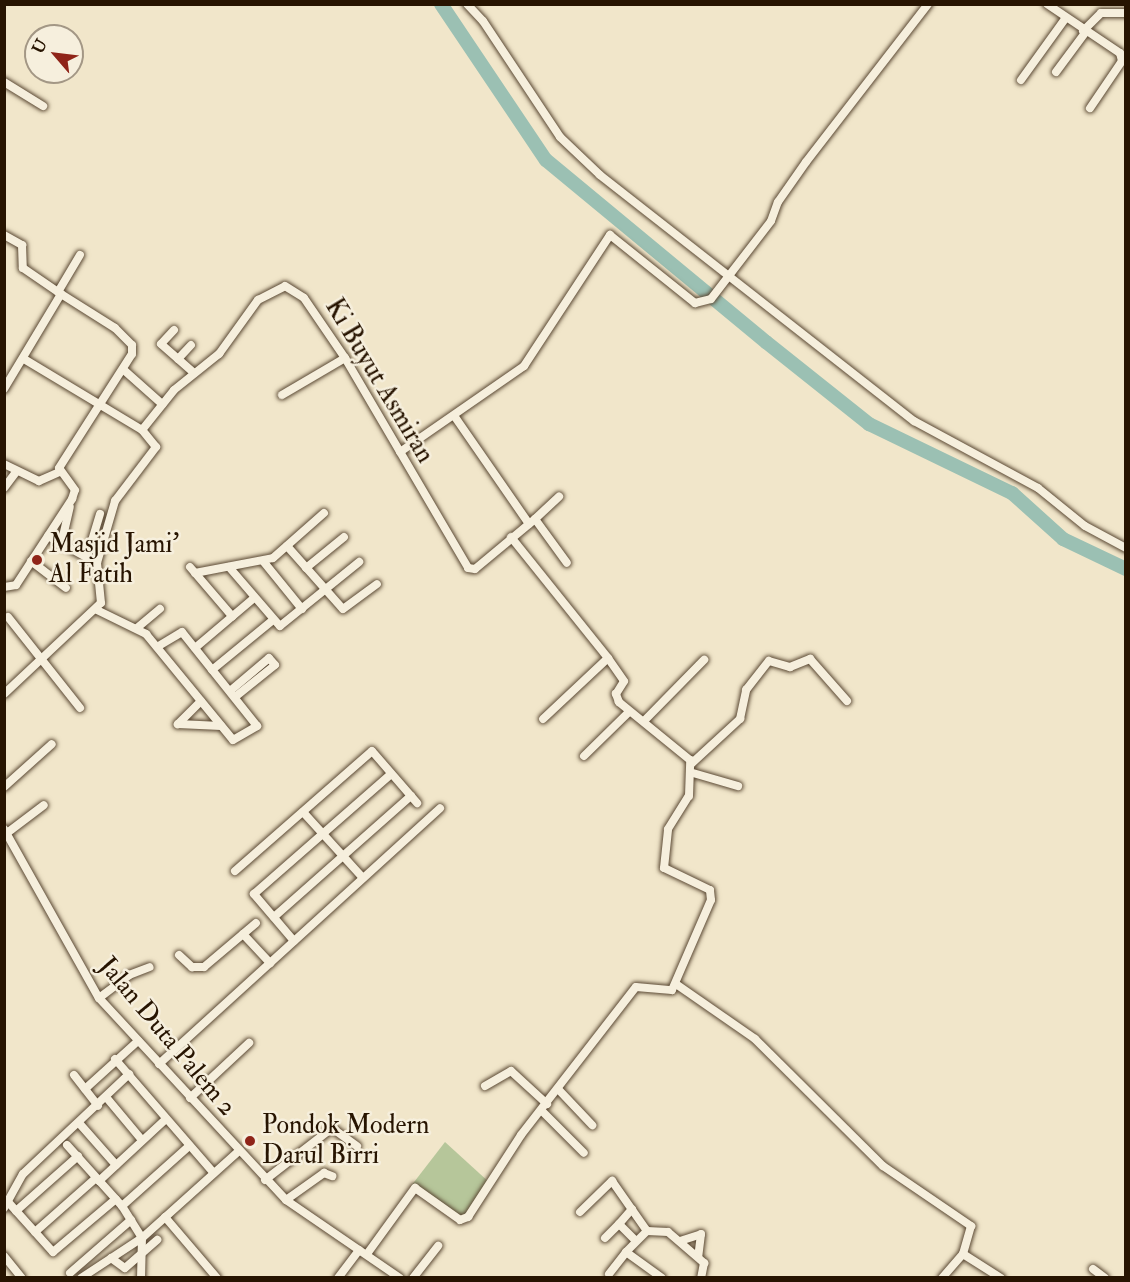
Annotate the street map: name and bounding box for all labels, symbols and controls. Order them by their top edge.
north arrow [24,24,84,84]
text: U [28,36,52,57]
street label: Ki Buyut Asmiran [318,293,440,469]
place label: Masjid Jami' Al Fatih [49,529,179,590]
marker: Masjid Jami' Al Fatih [30,553,44,567]
street label: Jalan Duta Palem 2 [92,951,242,1123]
place label: Pondok Modern Darul Birri [262,1110,429,1172]
marker: Pondok Modern Darul Birri [243,1134,257,1148]

